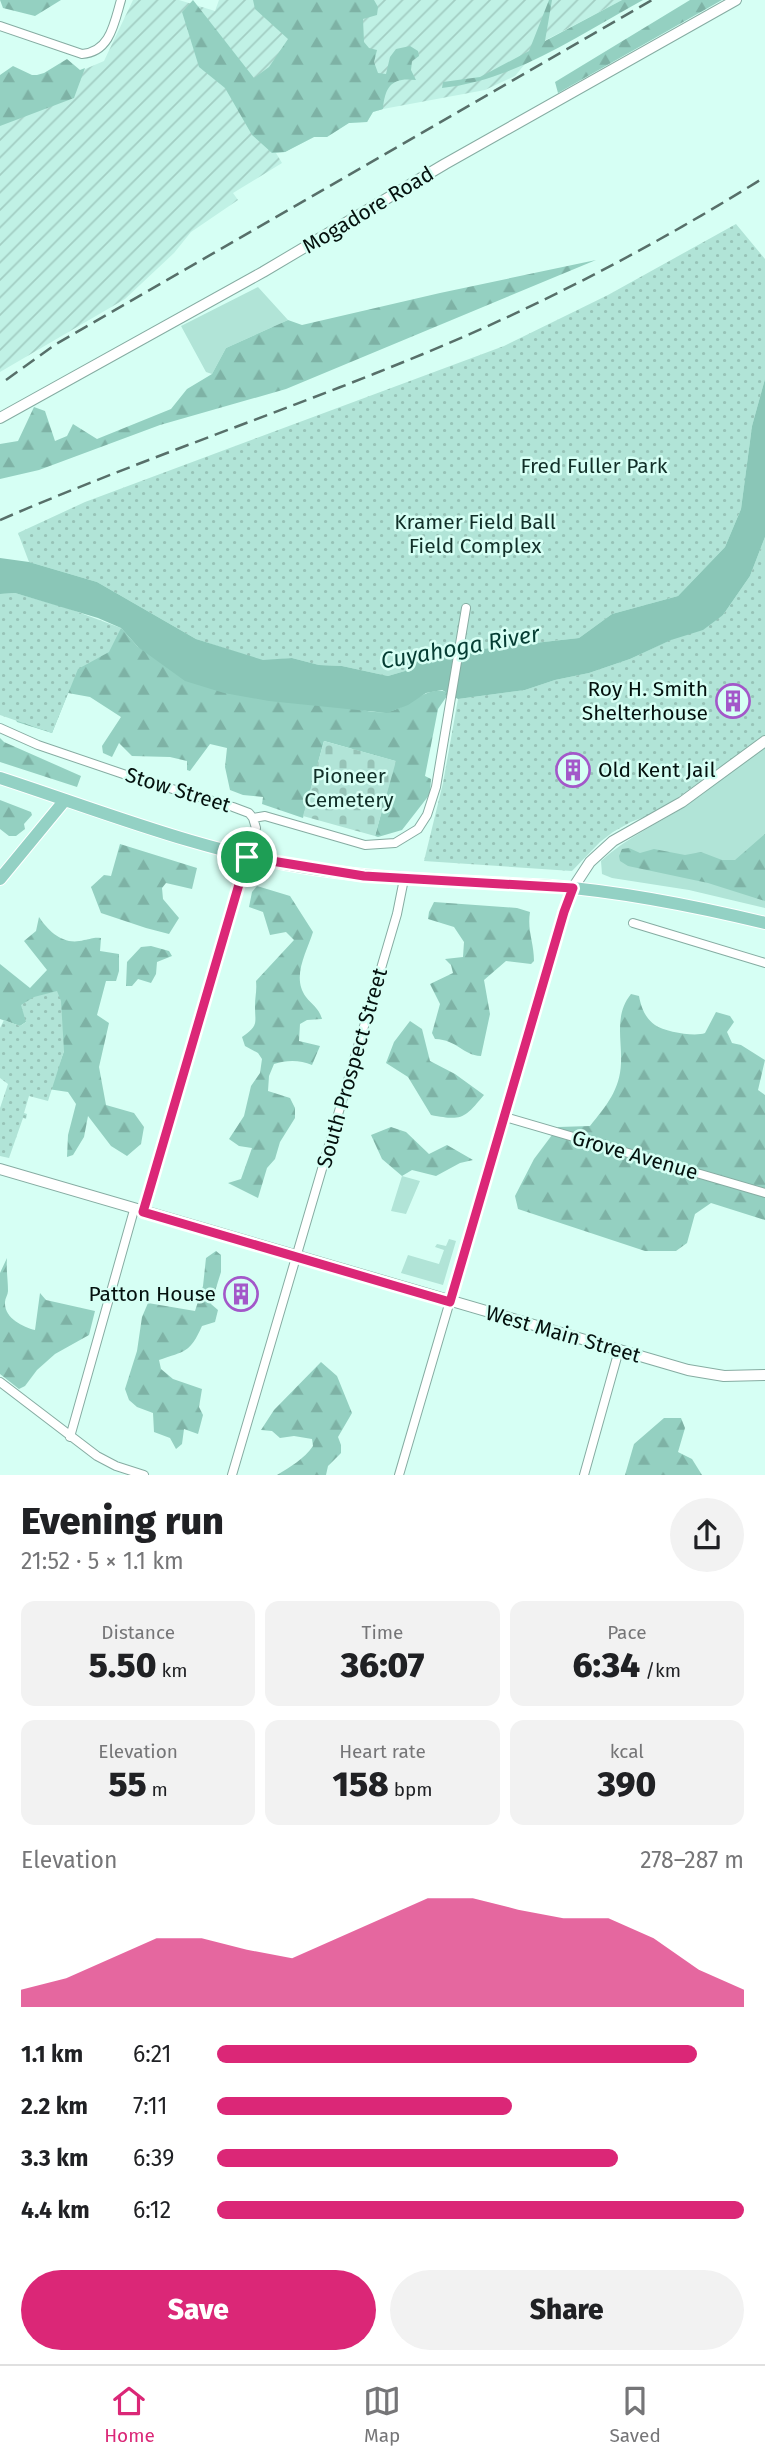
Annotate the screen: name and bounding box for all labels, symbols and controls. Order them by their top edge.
street label: Mogadore Road [298,161,438,259]
park label: Fred Fuller Park [520,453,668,479]
park label: Kramer Field Ball Field Complex [394,509,556,559]
water label: Cuyahoga River [378,619,543,675]
place label: Roy H. Smith Shelterhouse [582,676,708,726]
building icon: Roy H. Smith Shelterhouse [714,682,752,720]
building icon: Old Kent Jail [554,751,592,789]
place label: Old Kent Jail [598,757,716,783]
street label: Stow Street [122,762,234,818]
park label: Pioneer Cemetery [304,763,394,813]
pin [217,827,277,887]
icon: arrive [228,838,266,876]
street label: South Prospect Street [311,965,393,1171]
street label: Grove Avenue [569,1125,701,1185]
building icon: Patton House [222,1275,260,1313]
place label: Patton House [89,1281,216,1307]
street label: West Main Street [482,1299,644,1369]
text: Evening run [21,1498,224,1544]
button: share [670,1498,744,1572]
text: 21:52 · 5 × 1.1 km [21,1547,184,1575]
text: Distance [101,1621,175,1644]
text: Time [362,1621,403,1644]
text: Pace [607,1621,647,1644]
text: 5.50 [89,1644,157,1686]
text: 36:07 [341,1644,424,1686]
text: 6:34 [573,1644,640,1686]
text: km [157,1659,188,1682]
text: /km [640,1659,681,1682]
text: Elevation [98,1740,178,1763]
text: Heart rate [339,1740,426,1763]
text: kcal [610,1740,644,1763]
text: 55 [108,1763,147,1805]
text: 158 [332,1763,389,1805]
text: 390 [597,1763,656,1805]
text: m [147,1778,168,1801]
text: bpm [389,1778,433,1801]
text: Elevation [21,1846,117,1874]
text: 278–287 m [640,1846,744,1874]
text: 1.1 km [21,2040,83,2068]
text: 6:21 [133,2040,172,2068]
text: 2.2 km [21,2092,88,2120]
text: 7:11 [133,2092,167,2120]
text: 3.3 km [21,2144,88,2172]
text: 6:39 [133,2144,174,2172]
text: 4.4 km [21,2196,90,2224]
text: 6:12 [133,2196,171,2224]
button: Save [21,2270,376,2350]
button: Share [390,2270,744,2350]
tab: Home [104,2382,155,2447]
tab: Map [363,2382,401,2447]
tab: Saved [609,2382,661,2447]

